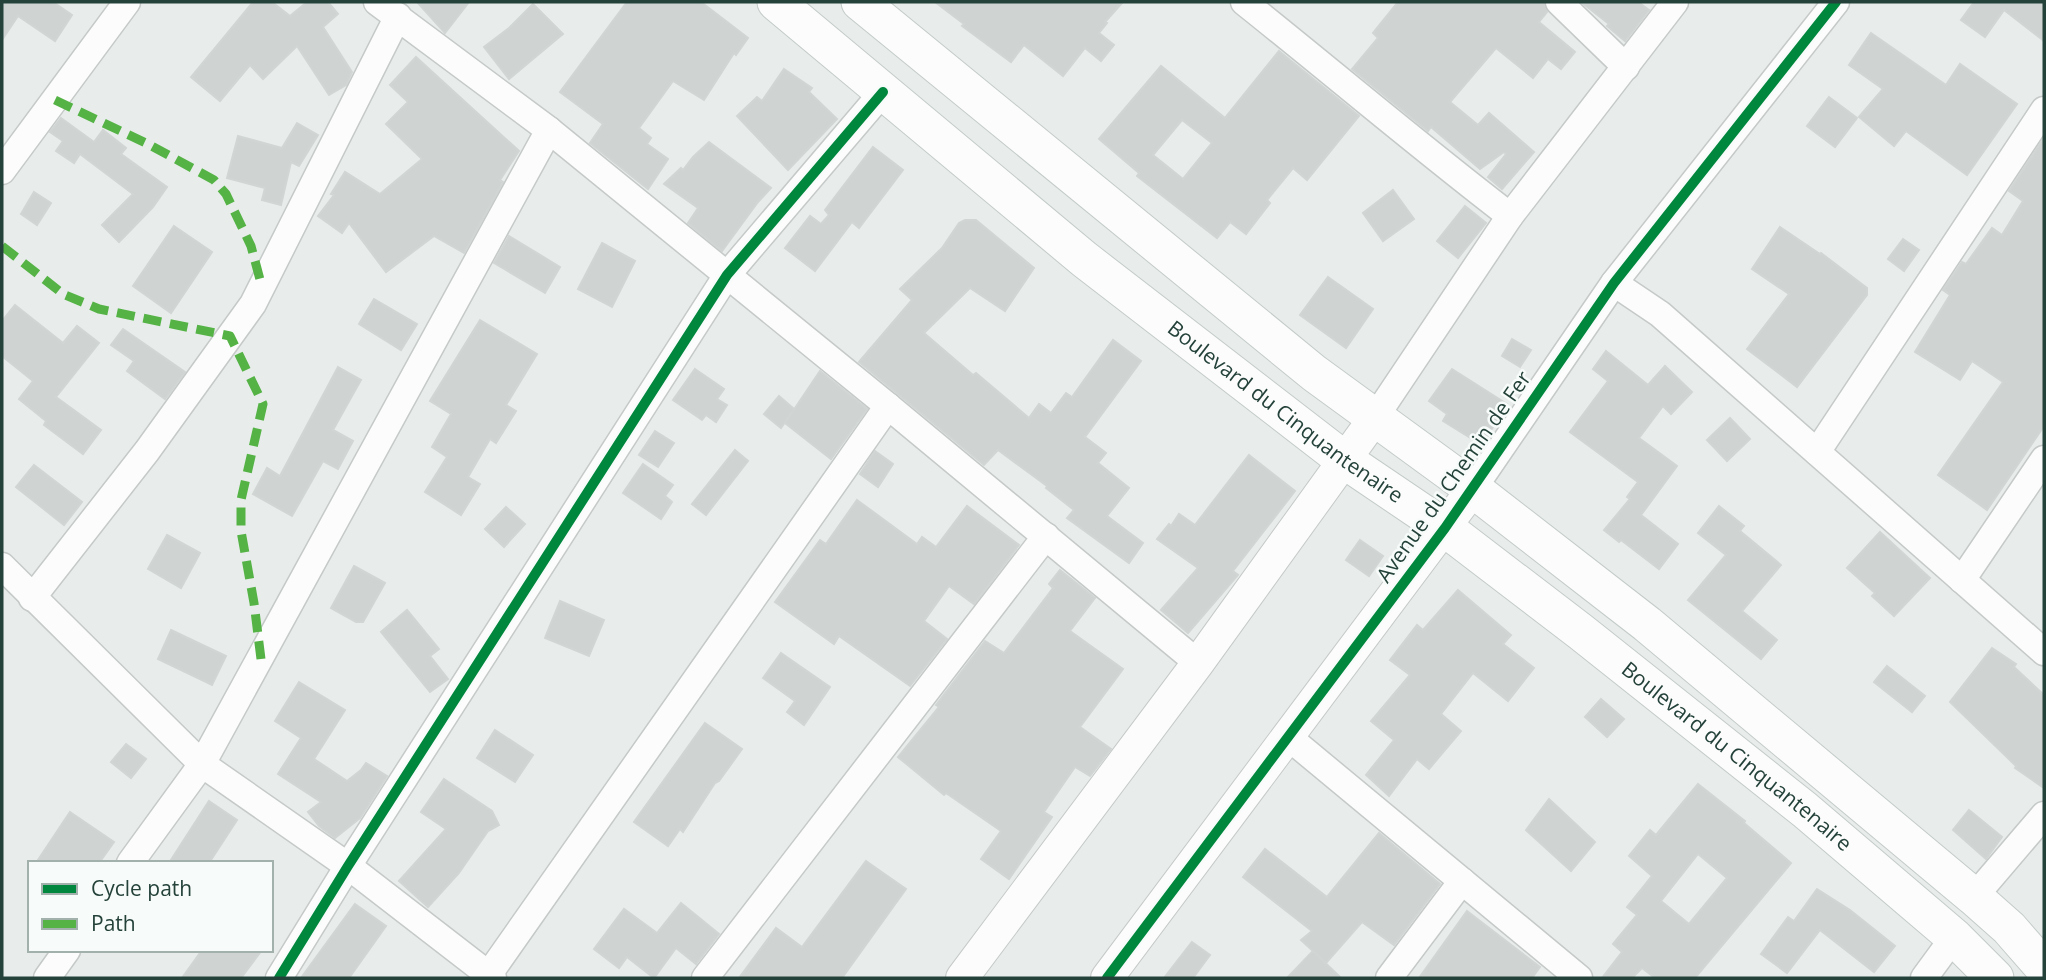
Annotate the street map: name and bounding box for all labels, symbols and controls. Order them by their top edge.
street label: Boulevard du Cinquantenaire [1162,314,1409,509]
street label: Avenue du Chemin de Fer [1369,365,1537,588]
street label: Boulevard du Cinquantenaire [1616,655,1858,857]
legend [28,861,273,952]
text: Cycle path [91,874,192,902]
text: Path [91,909,136,937]

